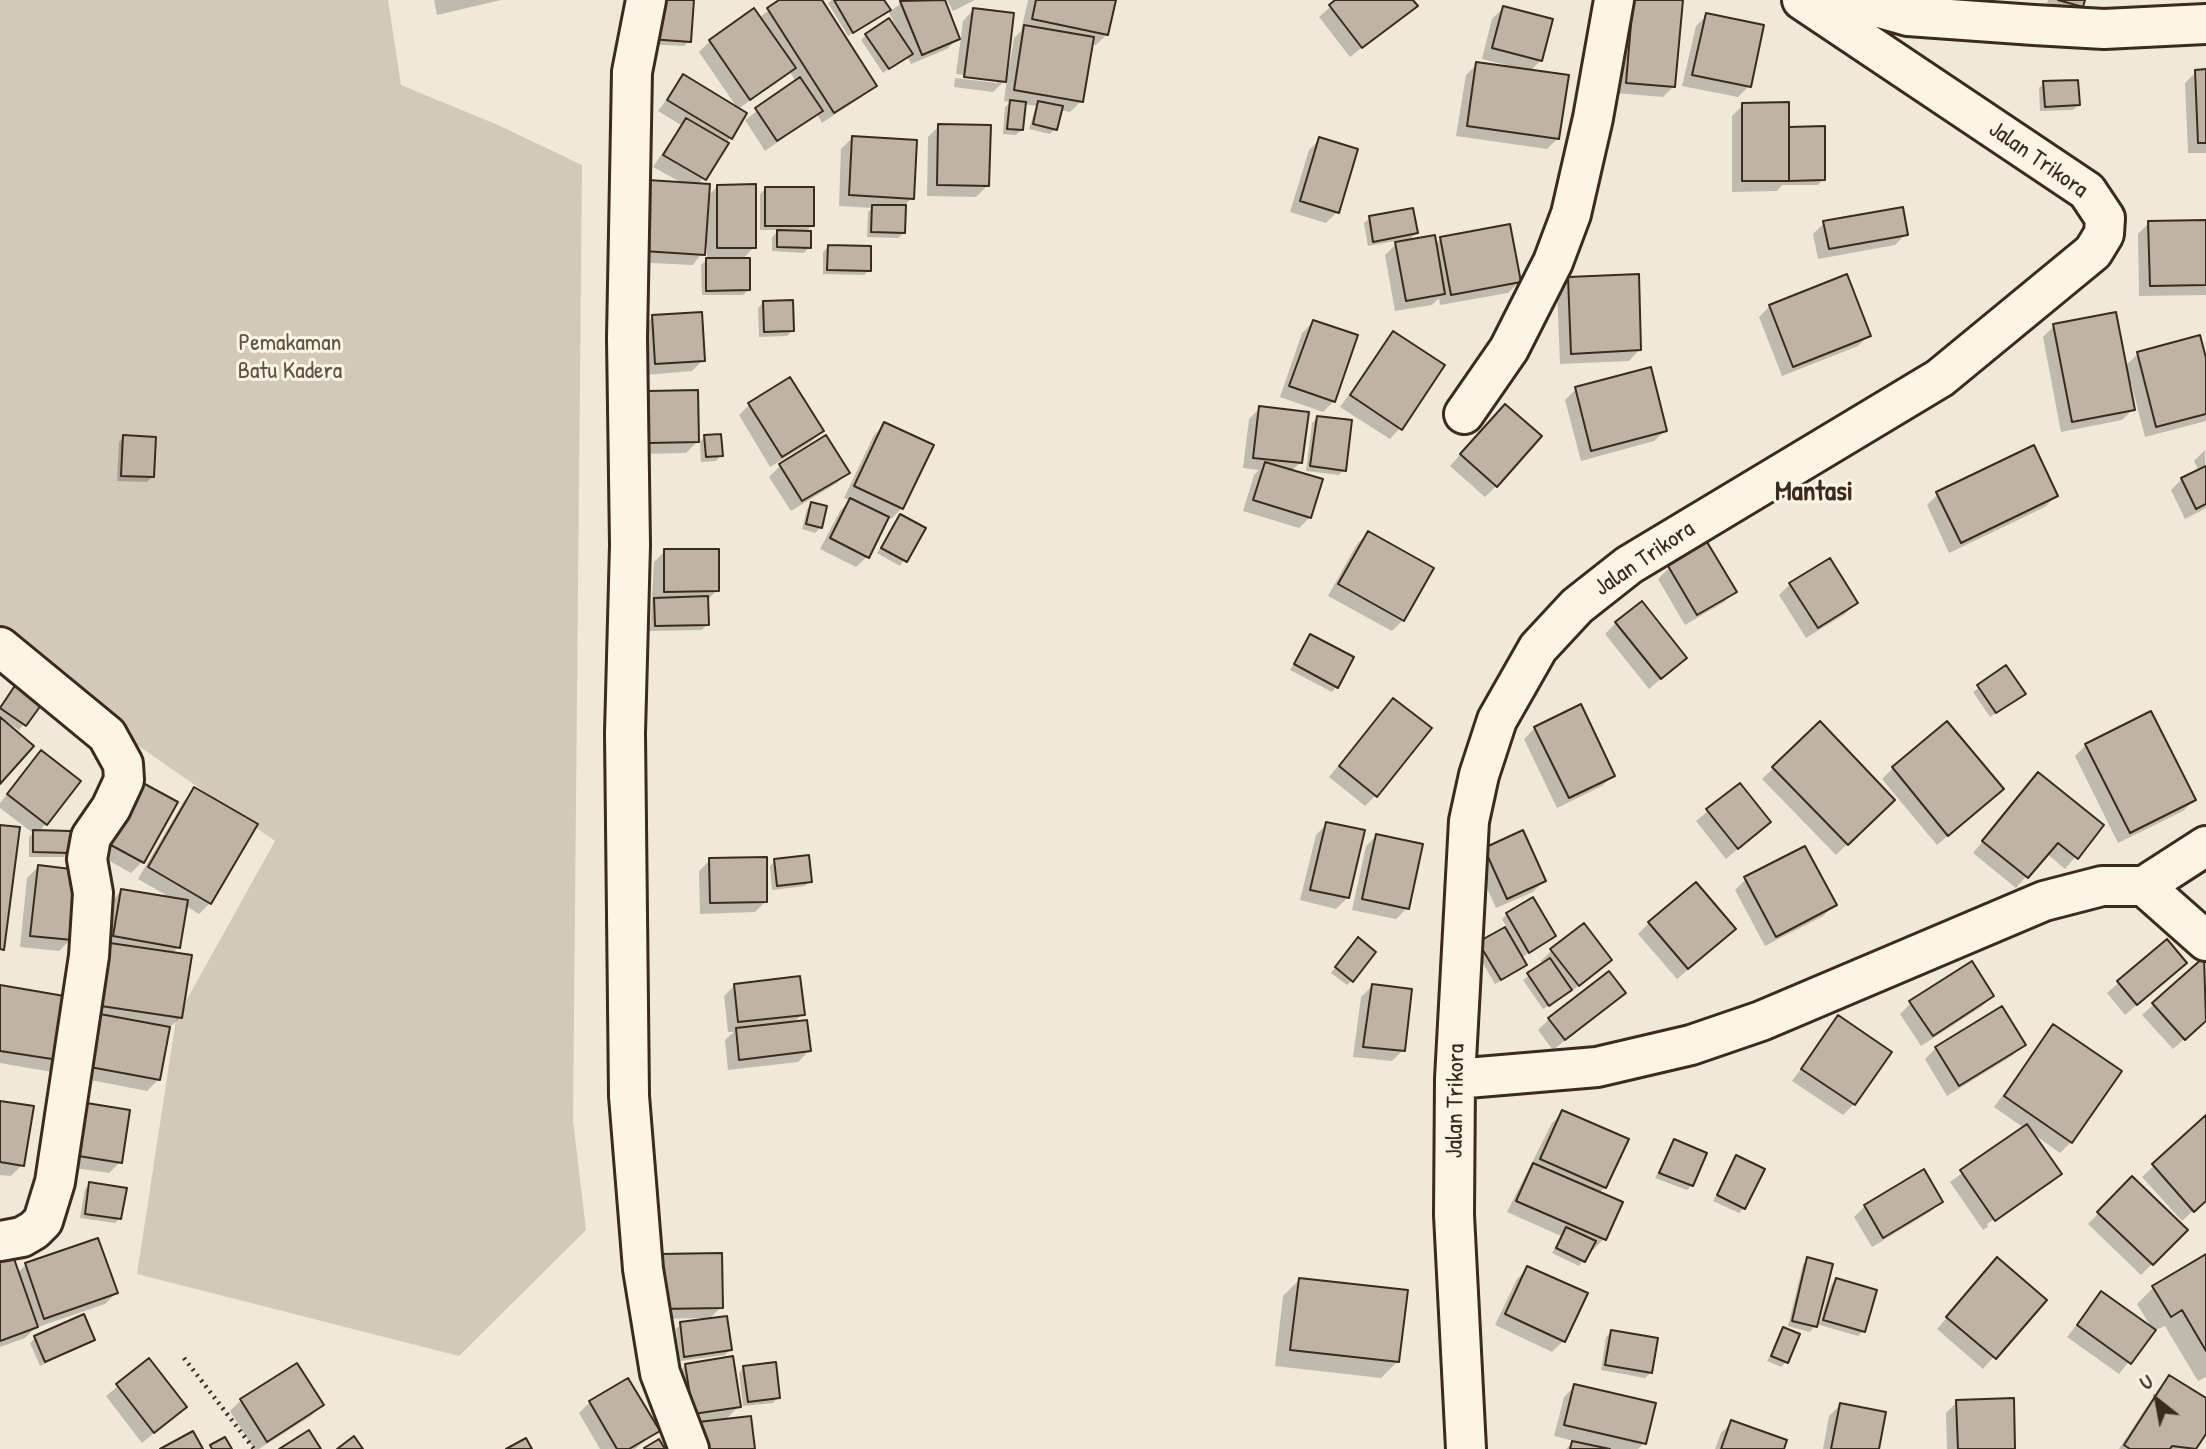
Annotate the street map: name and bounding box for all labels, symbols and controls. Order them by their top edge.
street label: Jalan Trikora [1983,115,2093,205]
park label: Pemakaman Batu Kadera [238,330,342,386]
district label: Mantasi [1775,476,1853,510]
street label: Jalan Trikora [1589,515,1701,603]
street label: Jalan Trikora [1441,1043,1471,1159]
north arrow [2122,1365,2192,1435]
text: U [2135,1368,2157,1396]

